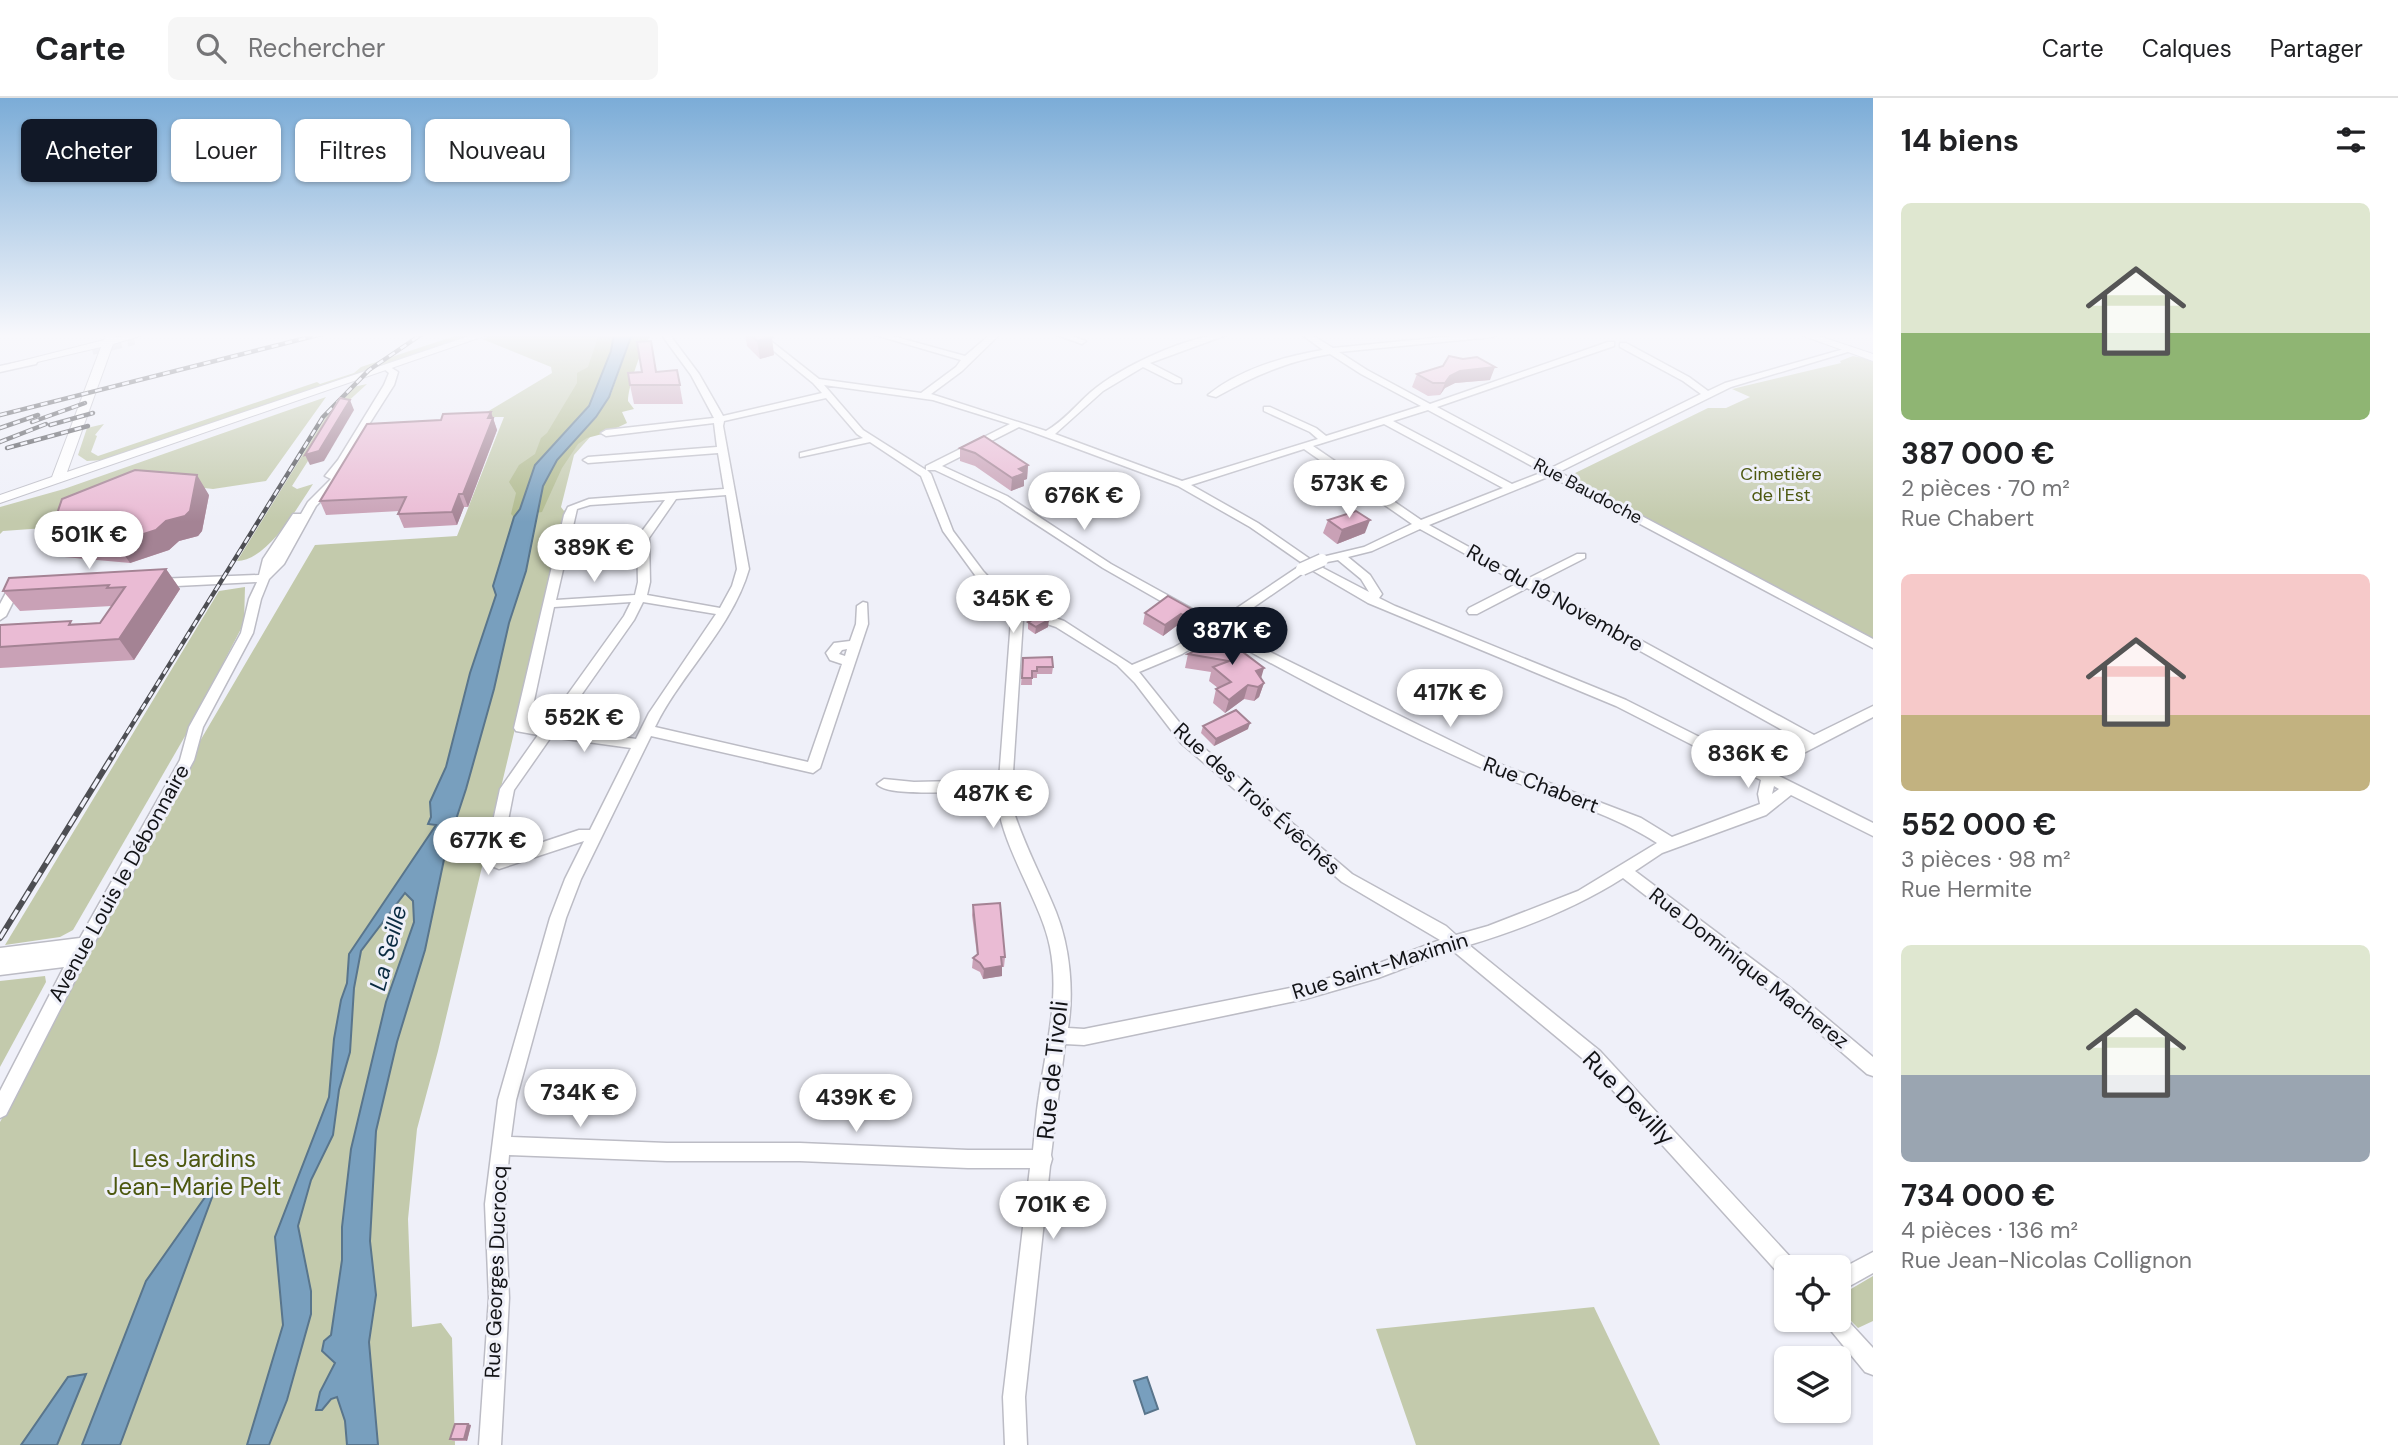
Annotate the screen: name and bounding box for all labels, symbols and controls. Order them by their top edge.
search box [168,17,658,80]
text: Carte [35,27,126,70]
icon: search [192,29,230,67]
text: Rechercher [248,31,385,65]
text: Carte [2042,33,2104,64]
text: Calques [2142,33,2232,64]
text: Partager [2270,33,2363,64]
chip: Acheter [21,119,157,182]
chip: Louer [171,119,281,182]
chip: Filtres [295,119,411,182]
chip: Nouveau [425,119,570,182]
text: 14 biens [1901,121,2019,160]
icon: filters [2332,121,2370,159]
icon: home [2073,248,2199,374]
text: 387 000 € [1901,434,2055,473]
street label: Rue Baudoche [1529,452,1647,530]
pin: 573K € [1292,460,1406,520]
park label: Cimetière de l'Est [1740,462,1822,507]
text: 573K € [1310,468,1388,498]
pin: 676K € [1027,472,1141,532]
text: 2 pièces · 70 m² [1901,473,2070,503]
text: 676K € [1044,480,1124,510]
text: Rue Chabert [1901,503,2034,533]
pin: 501K € [32,512,146,571]
text: 501K € [50,519,128,549]
pin: 389K € [537,524,651,584]
text: 389K € [553,532,635,562]
street label: Rue du 19 Novembre [1462,538,1649,658]
pin: 345K € [956,575,1070,635]
text: 345K € [972,583,1054,613]
pin: 387K € [1175,608,1289,667]
text: 387K € [1192,615,1272,645]
icon: home [2073,619,2199,745]
pin: 417K € [1393,670,1507,729]
text: 417K € [1413,677,1487,707]
pin: 552K € [527,694,641,754]
text: 552K € [544,702,624,732]
street label: Rue des Trois Évêchés [1167,716,1347,882]
pin: 836K € [1691,730,1805,790]
text: 836K € [1707,738,1789,768]
street label: Rue Chabert [1479,750,1603,820]
street label: Avenue Louis le Débonnaire [42,759,196,1007]
pin: 487K € [936,770,1050,830]
text: 487K € [953,778,1033,808]
text: 552 000 € [1901,805,2057,844]
pin: 677K € [431,818,545,877]
text: 677K € [449,825,527,855]
text: 3 pièces · 98 m² [1901,844,2071,874]
text: Rue Hermite [1901,874,2032,904]
street label: Rue Dominique Macherez [1643,881,1855,1055]
water label: La Seille [362,902,414,994]
street label: Rue Saint-Maximin [1289,926,1471,1006]
icon: home [2073,990,2199,1116]
street label: Rue de Tivoli [1029,999,1075,1141]
street label: Rue Devilly [1576,1044,1682,1152]
pin: 734K € [523,1070,637,1129]
pin: 439K € [799,1074,913,1134]
text: 734K € [540,1077,620,1107]
text: 439K € [815,1082,897,1112]
park label: Les Jardins Jean-Marie Pelt [107,1143,281,1202]
street label: Rue Georges Ducrocq [478,1165,514,1379]
text: 734 000 € [1901,1176,2056,1215]
pin: 701K € [996,1182,1110,1241]
text: 701K € [1015,1189,1091,1219]
text: 4 pièces · 136 m² [1901,1215,2078,1245]
text: Rue Jean-Nicolas Collignon [1901,1245,2192,1275]
map controls [1774,1255,1851,1423]
button: locate [1774,1255,1851,1332]
button: layers [1774,1346,1851,1423]

